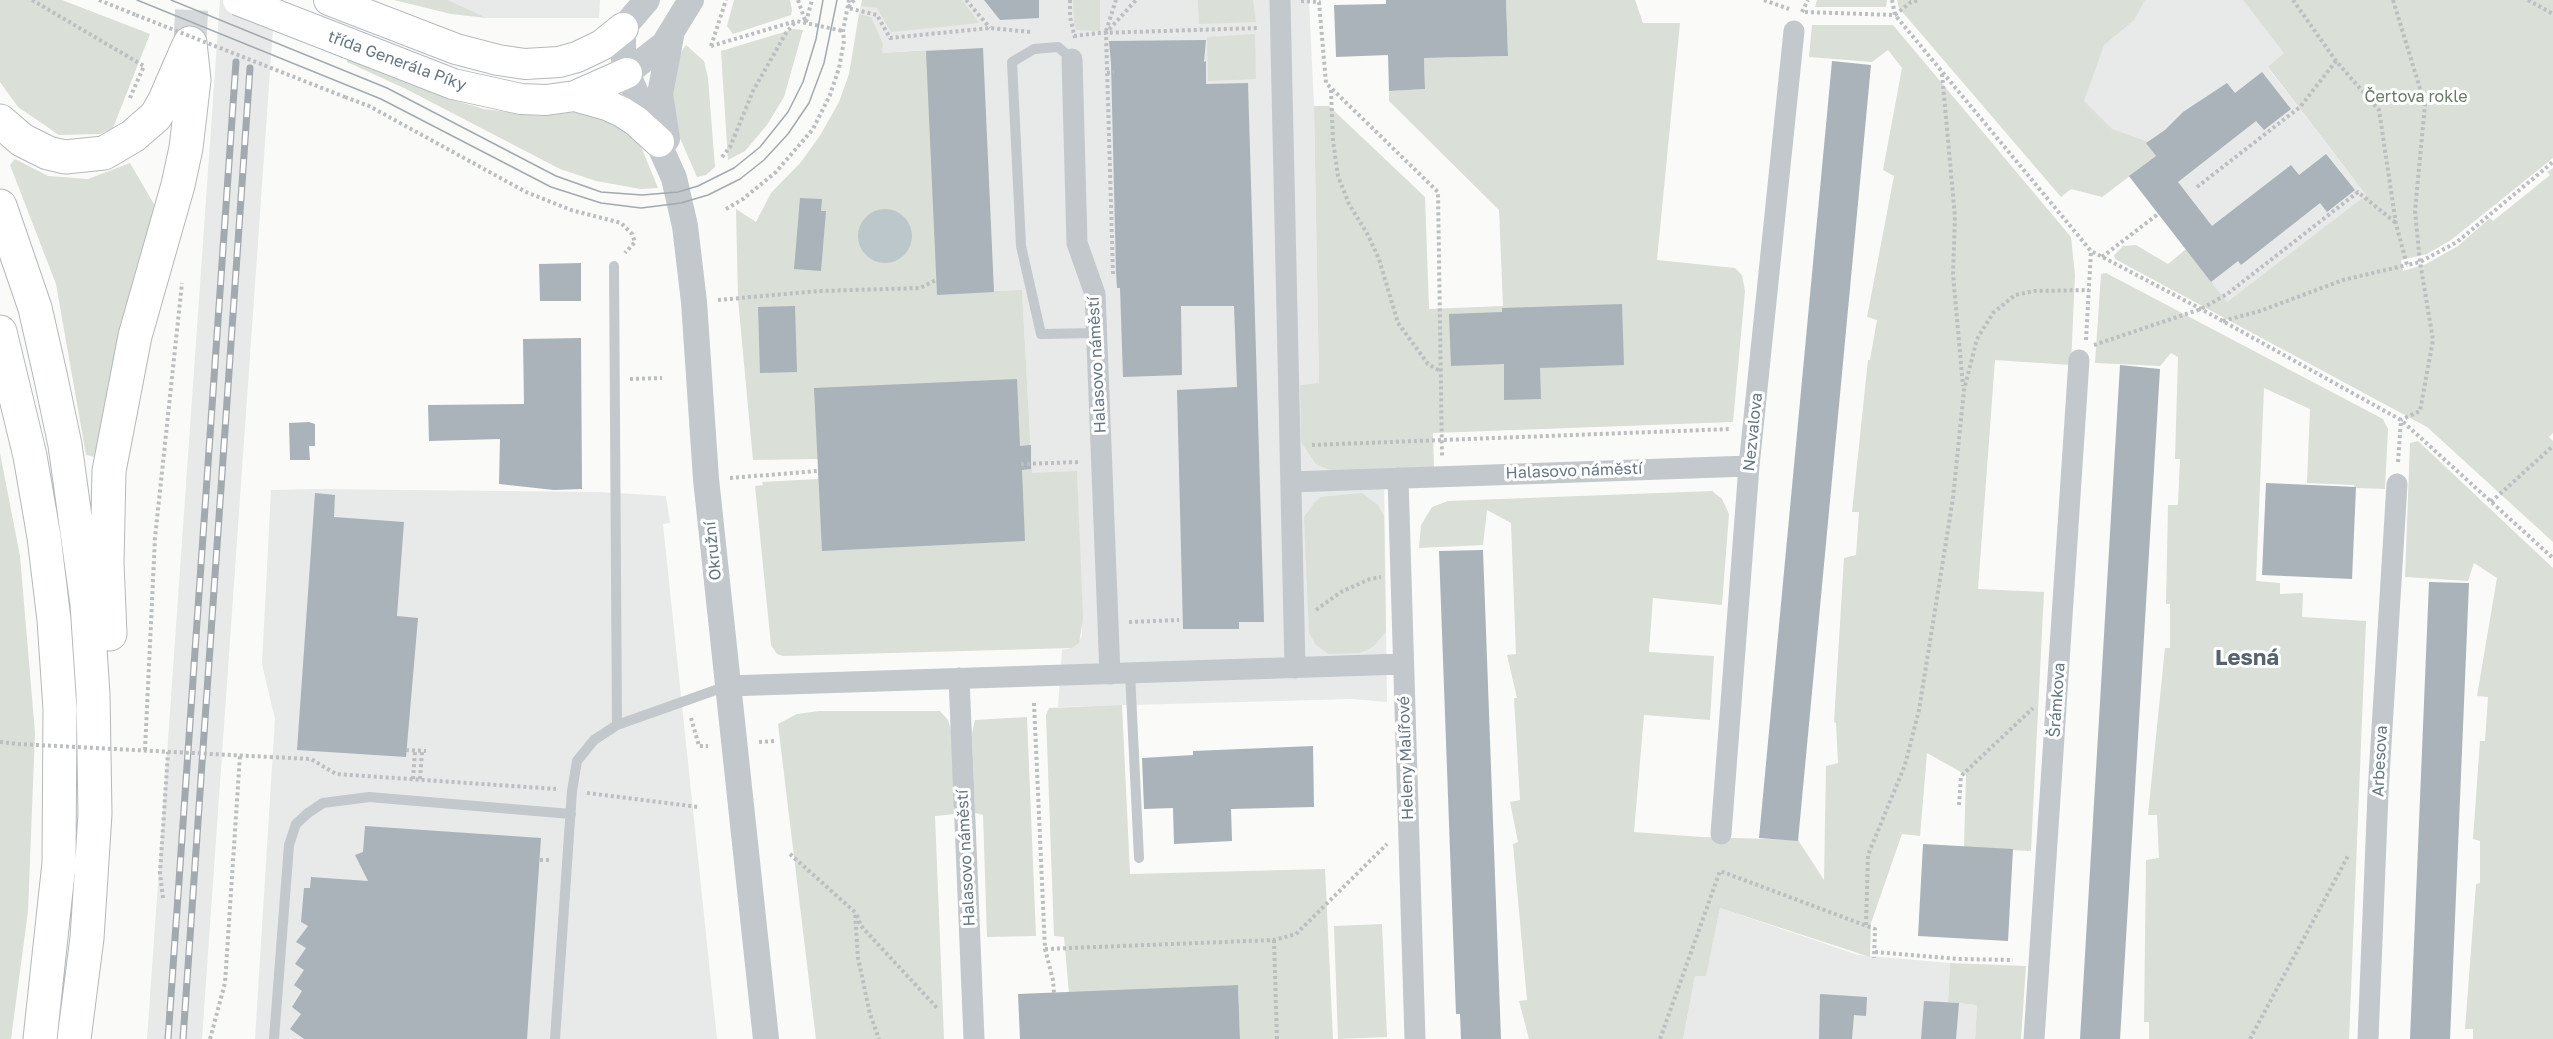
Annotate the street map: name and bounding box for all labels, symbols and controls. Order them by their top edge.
street label: třída Generála Píky [325,27,469,95]
park label: Čertova rokle [2365,87,2467,107]
street label: Halasovo náměstí [1084,296,1110,434]
street label: Nezvalova [1739,392,1767,472]
street label: Halasovo náměstí [1505,459,1643,483]
street label: Okružní [700,521,726,581]
district label: Lesná [2215,645,2279,671]
street label: Šrámkova [2045,662,2069,738]
street label: Heleny Malířové [1394,696,1418,820]
street label: Arbesova [2369,725,2391,797]
street label: Halasovo náměstí [953,789,979,927]

